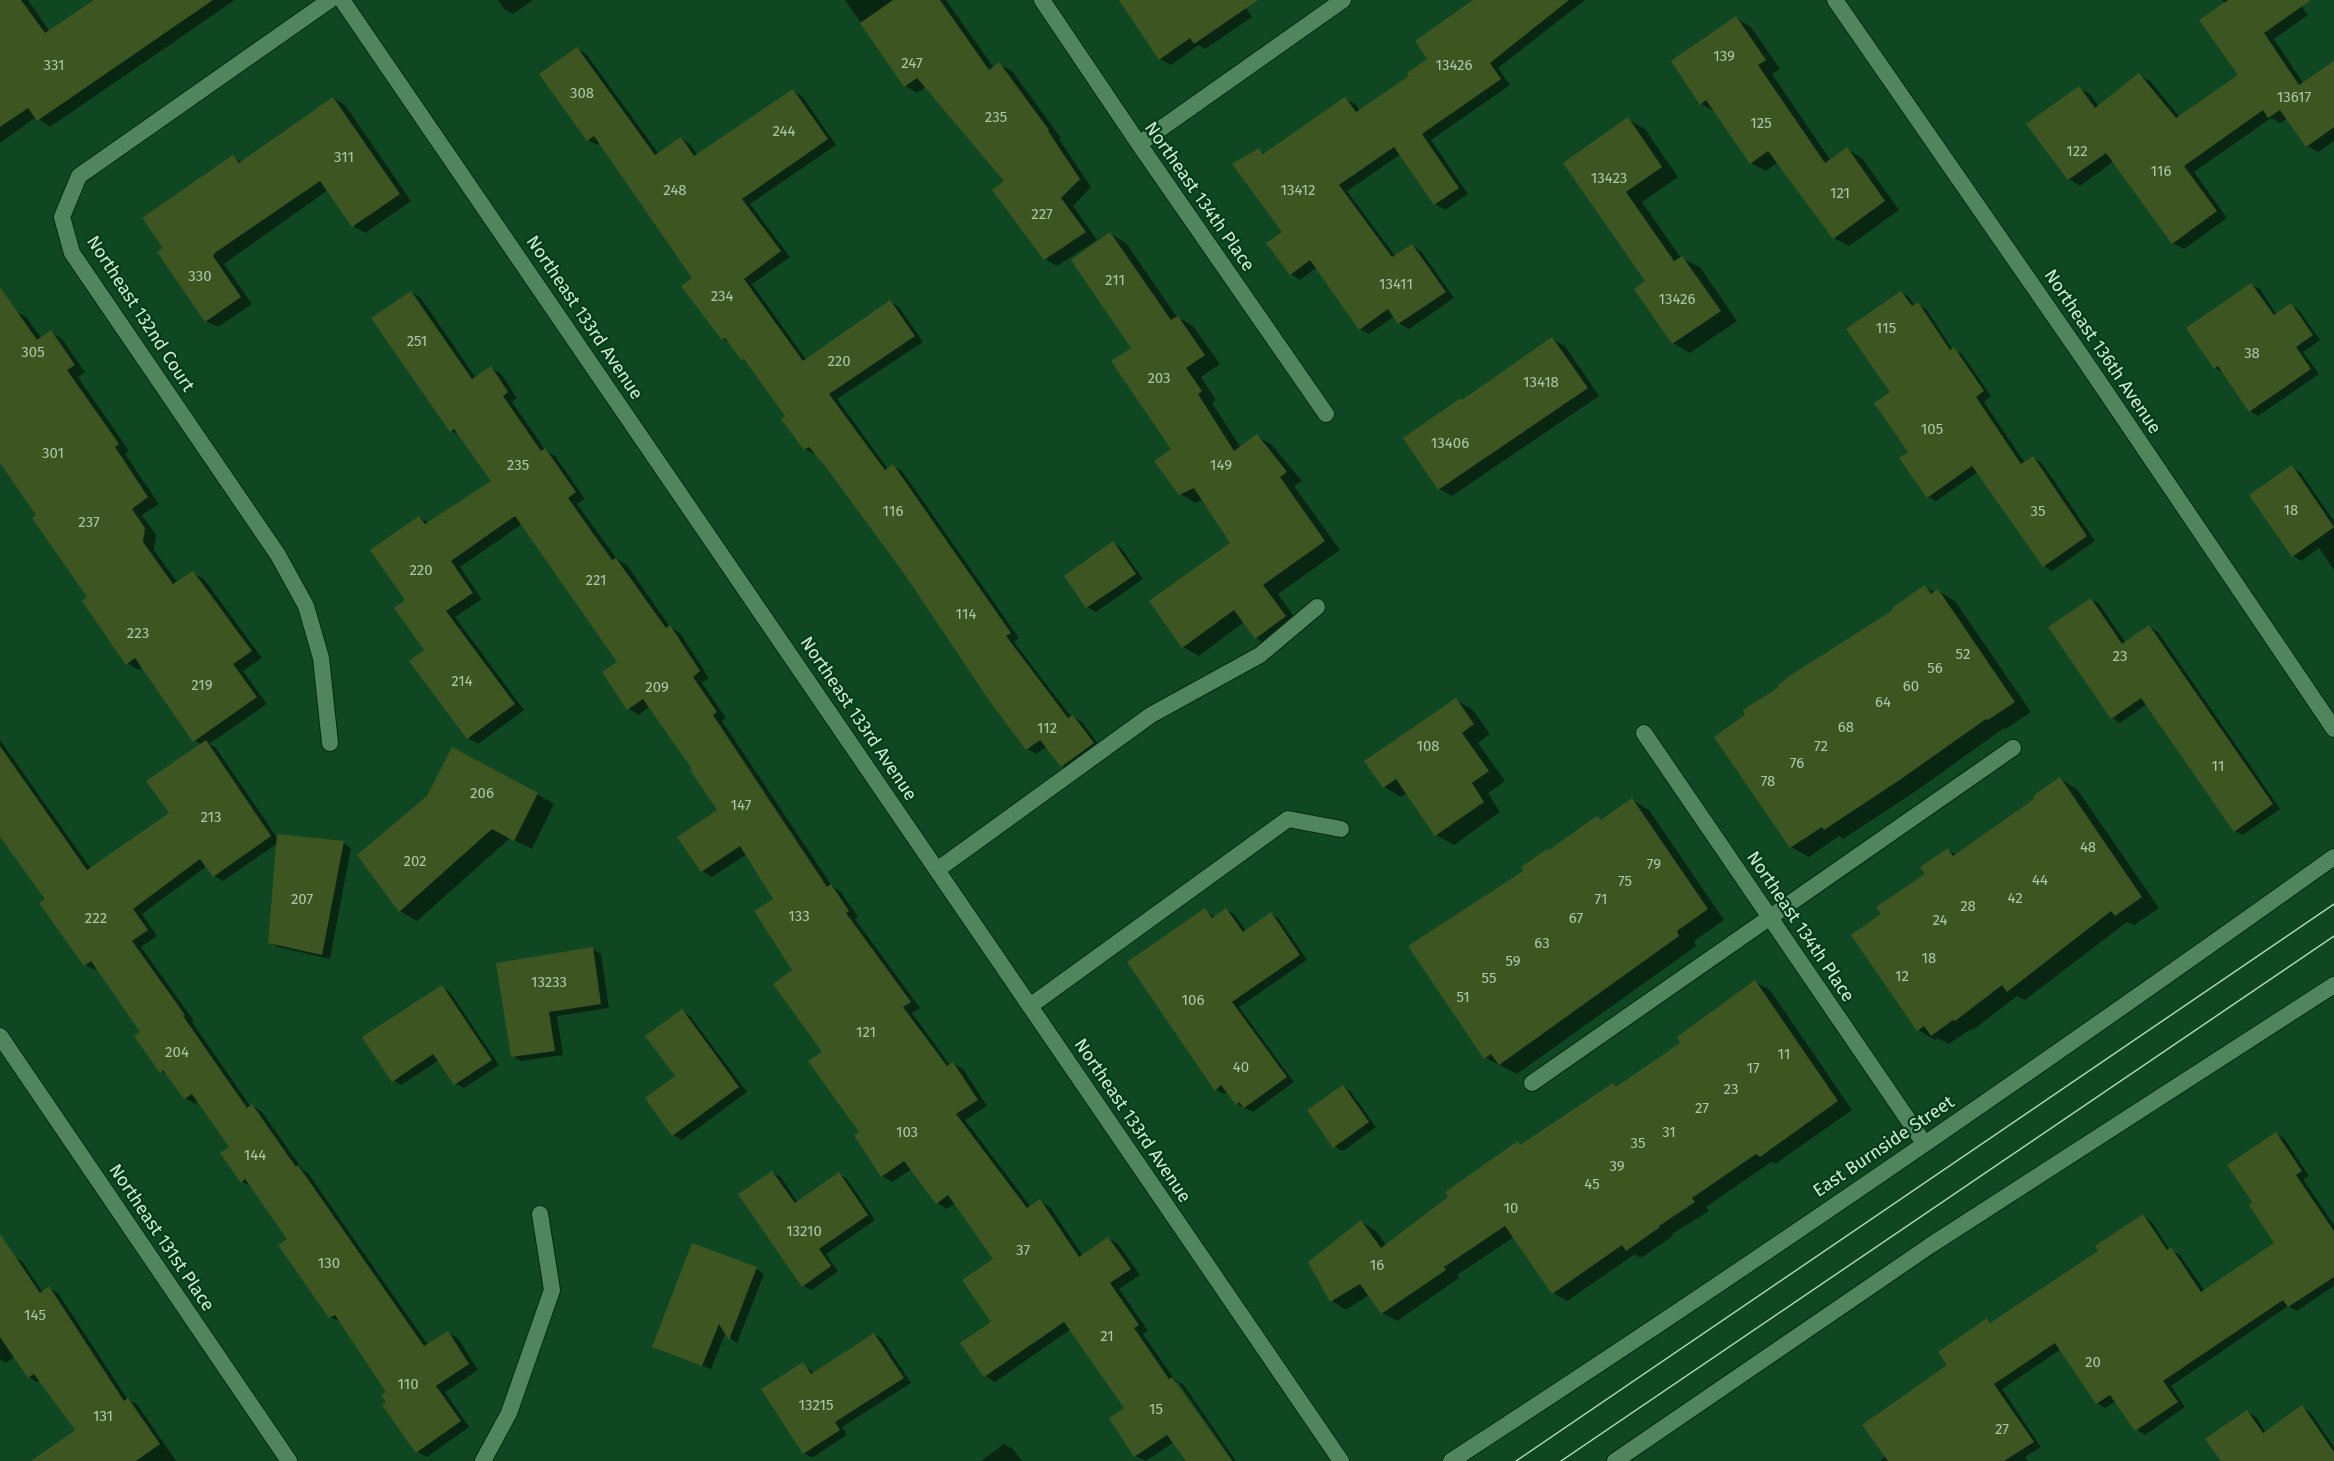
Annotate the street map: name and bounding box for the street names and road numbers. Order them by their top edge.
street label: Northeast 134th Place [1139,118,1259,276]
street label: Northeast 132nd Court [82,232,198,396]
street label: Northeast 133rd Avenue [521,232,647,404]
street label: Northeast 136th Avenue [2039,266,2165,438]
street label: Northeast 133rd Avenue [795,633,921,805]
street label: Northeast 134th Place [1742,848,1858,1006]
street label: Northeast 133rd Avenue [1069,1035,1195,1207]
street label: East Burnside Street [1809,1092,1959,1202]
street label: Northeast 131st Place [104,1160,218,1316]

